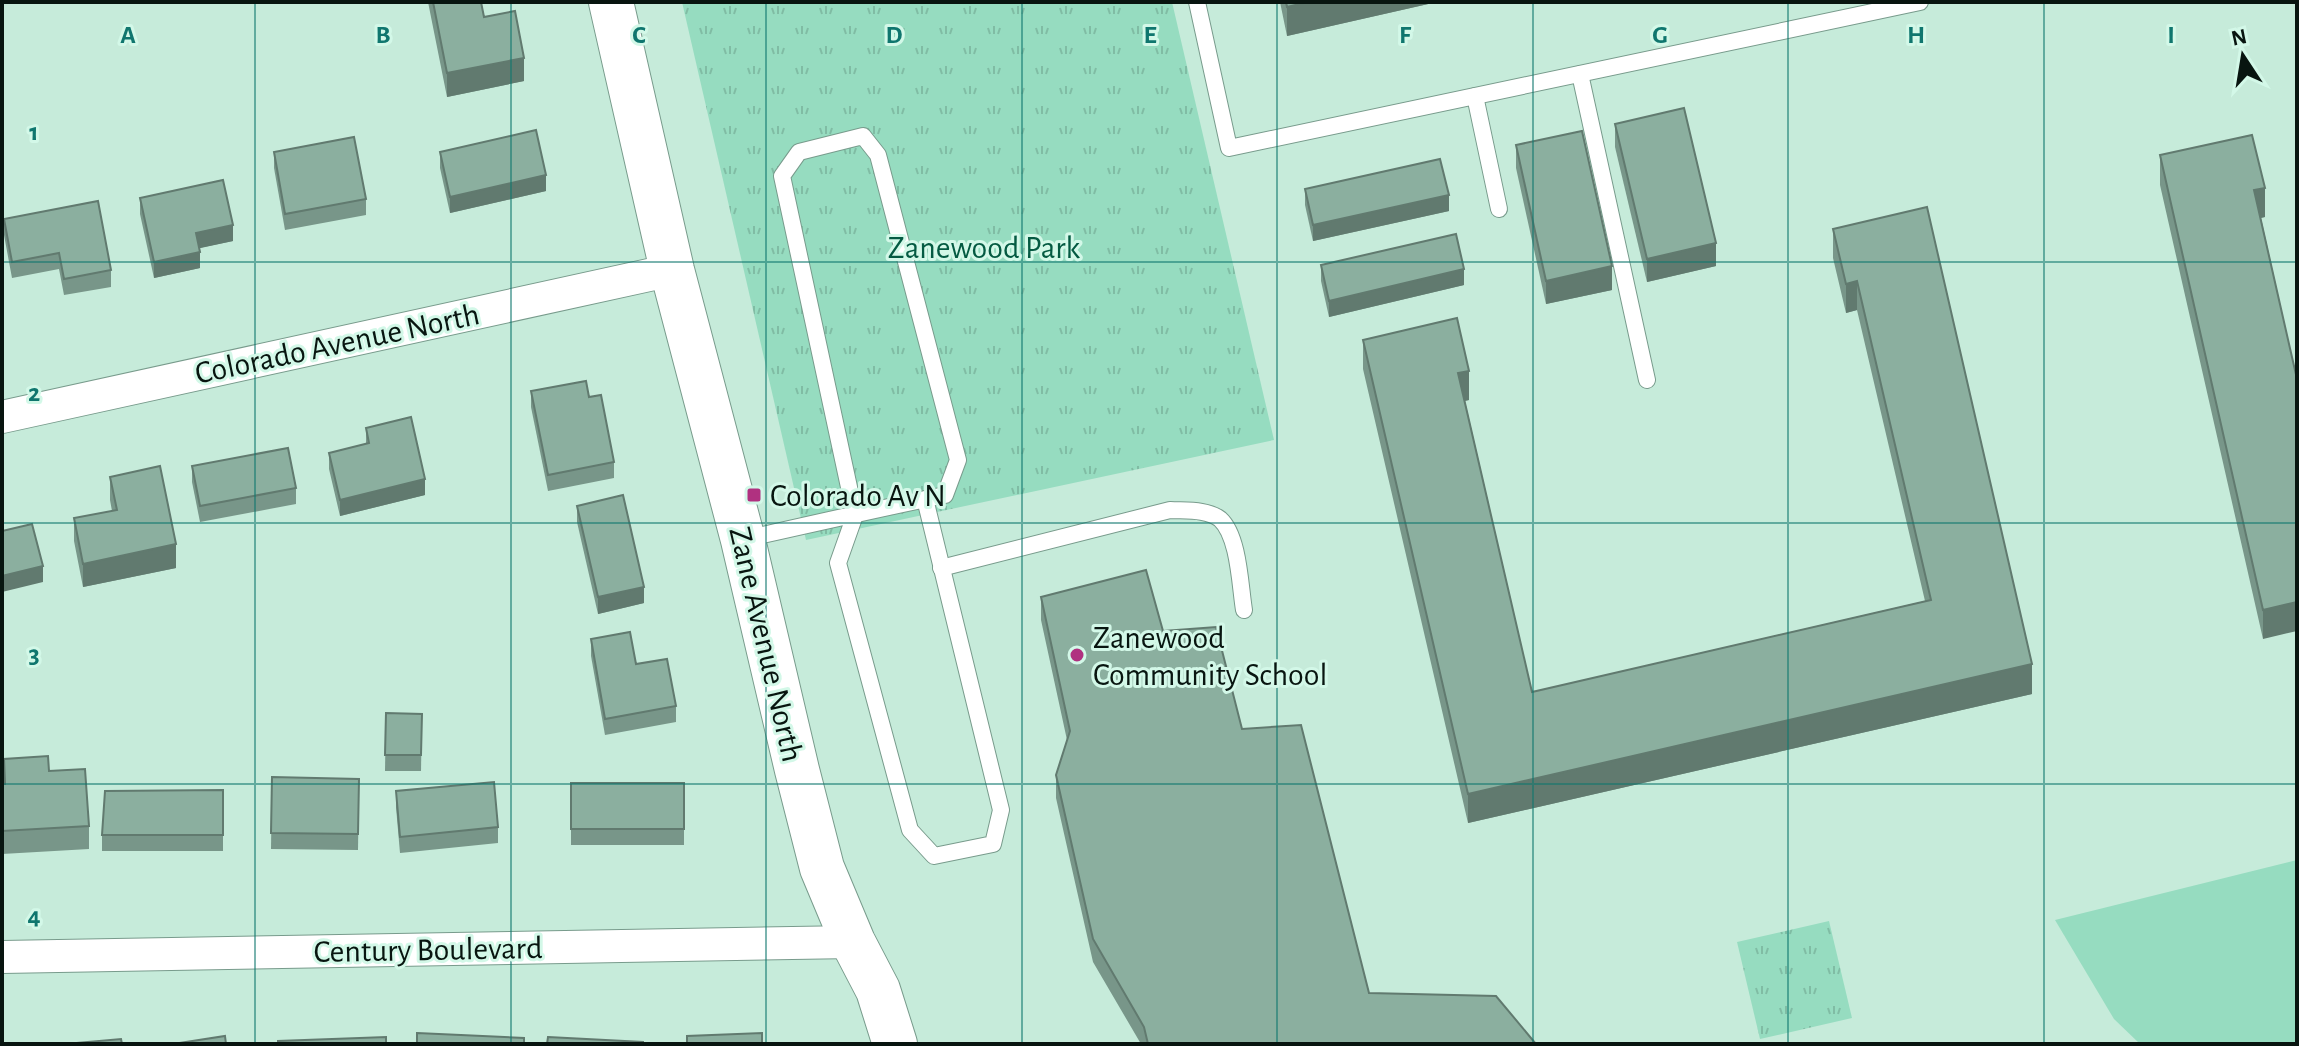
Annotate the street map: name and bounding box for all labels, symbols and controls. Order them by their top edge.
north arrow [2203,16,2283,96]
text: A [120,22,136,48]
text: B [375,22,391,48]
text: C [632,22,646,48]
text: D [885,22,903,48]
text: E [1143,22,1157,48]
text: F [1399,22,1412,48]
text: G [1652,22,1668,48]
text: H [1907,22,1925,48]
text: I [2167,22,2175,48]
text: N [2229,25,2249,50]
text: 1 [29,119,39,145]
park label: Zanewood Park [888,232,1081,264]
street label: Colorado Avenue North [192,298,482,390]
text: 2 [28,380,40,406]
place label: Colorado Av N [770,480,946,512]
marker: Colorado Av N [745,486,763,504]
street label: Zane Avenue North [723,524,809,765]
place label: Zanewood Community School [1093,622,1327,691]
text: 3 [28,642,40,668]
marker: Zanewood Community School [1068,646,1086,664]
text: 4 [27,903,41,929]
street label: Century Boulevard [313,932,543,968]

